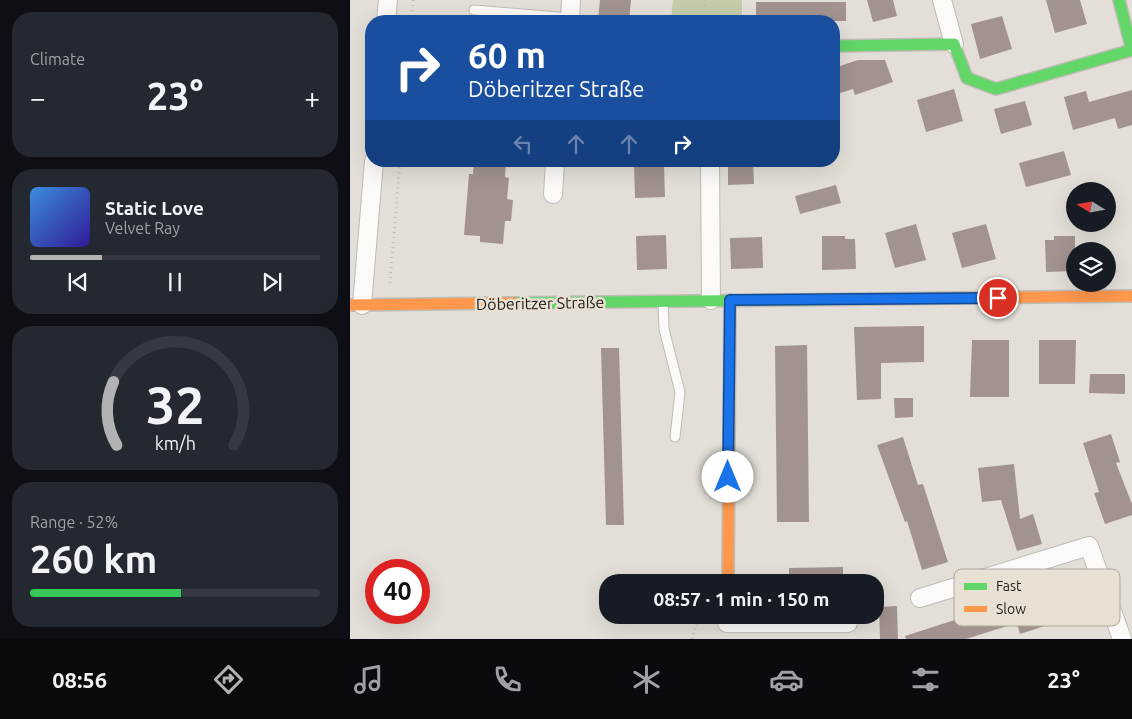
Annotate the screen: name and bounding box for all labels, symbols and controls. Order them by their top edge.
icon: right [385,35,450,100]
text: 60 m [468,35,546,75]
text: Climate [30,50,85,68]
text: 23° [147,75,203,117]
text: Döberitzer Straße [468,76,644,101]
text: − [30,82,46,113]
text: + [304,82,320,113]
icon: left [509,130,537,158]
icon: ahead [562,130,590,158]
icon: ahead [615,130,643,158]
icon: right [668,130,696,158]
north arrow [1066,182,1116,232]
map controls [1066,182,1116,292]
text: Static Love [105,197,204,219]
text: Velvet Ray [105,219,180,237]
button: layers [1066,242,1116,292]
icon: previous [64,268,92,296]
icon: pause [161,268,189,296]
icon: next [258,268,286,296]
pin [977,277,1019,319]
icon: arrive [984,284,1012,312]
street label: Döberitzer Straße [476,293,604,313]
text: 32 [146,376,204,434]
text: km/h [154,433,196,453]
position arrow [701,450,753,502]
text: Range · 52% [30,513,118,531]
text: 260 km [30,538,157,580]
speed limit sign: 40 [365,559,430,624]
legend [954,569,1120,626]
text: Fast [996,578,1022,594]
text: 08:57 · 1 min · 150 m [654,588,829,610]
text: Slow [996,601,1026,617]
icon: directions [211,662,246,697]
icon: music [351,662,386,697]
icon: phone [490,662,525,697]
icon: climate [629,662,664,697]
icon: car [769,662,804,697]
icon: filters [908,662,943,697]
text: 08:56 [52,667,107,692]
text: 23° [1047,667,1080,692]

